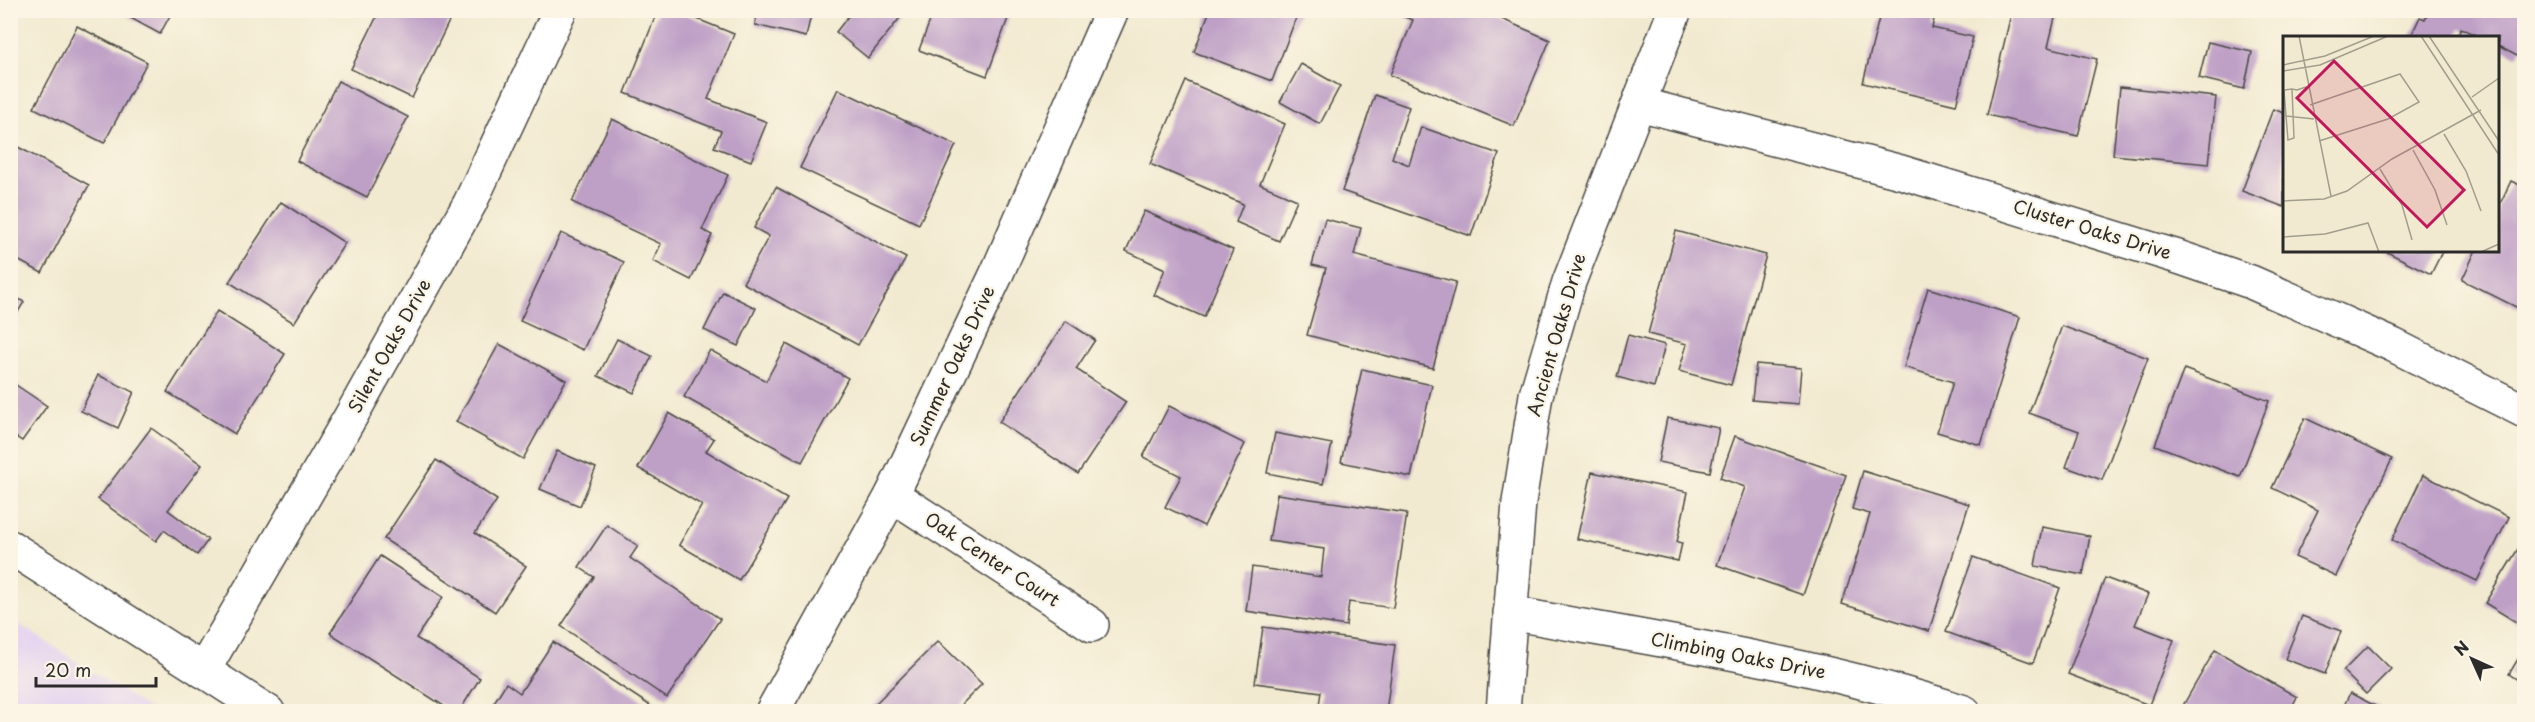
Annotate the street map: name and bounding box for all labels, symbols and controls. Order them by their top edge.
inset map [2283,36,2499,252]
street label: Cluster Oaks Drive [2010,192,2175,266]
street label: Ancient Oaks Drive [1519,250,1592,419]
street label: Silent Oaks Drive [341,273,437,417]
street label: Summer Oaks Drive [903,281,1001,450]
street label: Oak Center Court [920,505,1066,613]
street label: Climbing Oaks Drive [1649,624,1828,685]
north arrow [2442,629,2502,689]
text: N [2448,635,2474,661]
scale bar [36,650,156,688]
text: 20 m [45,656,91,683]

